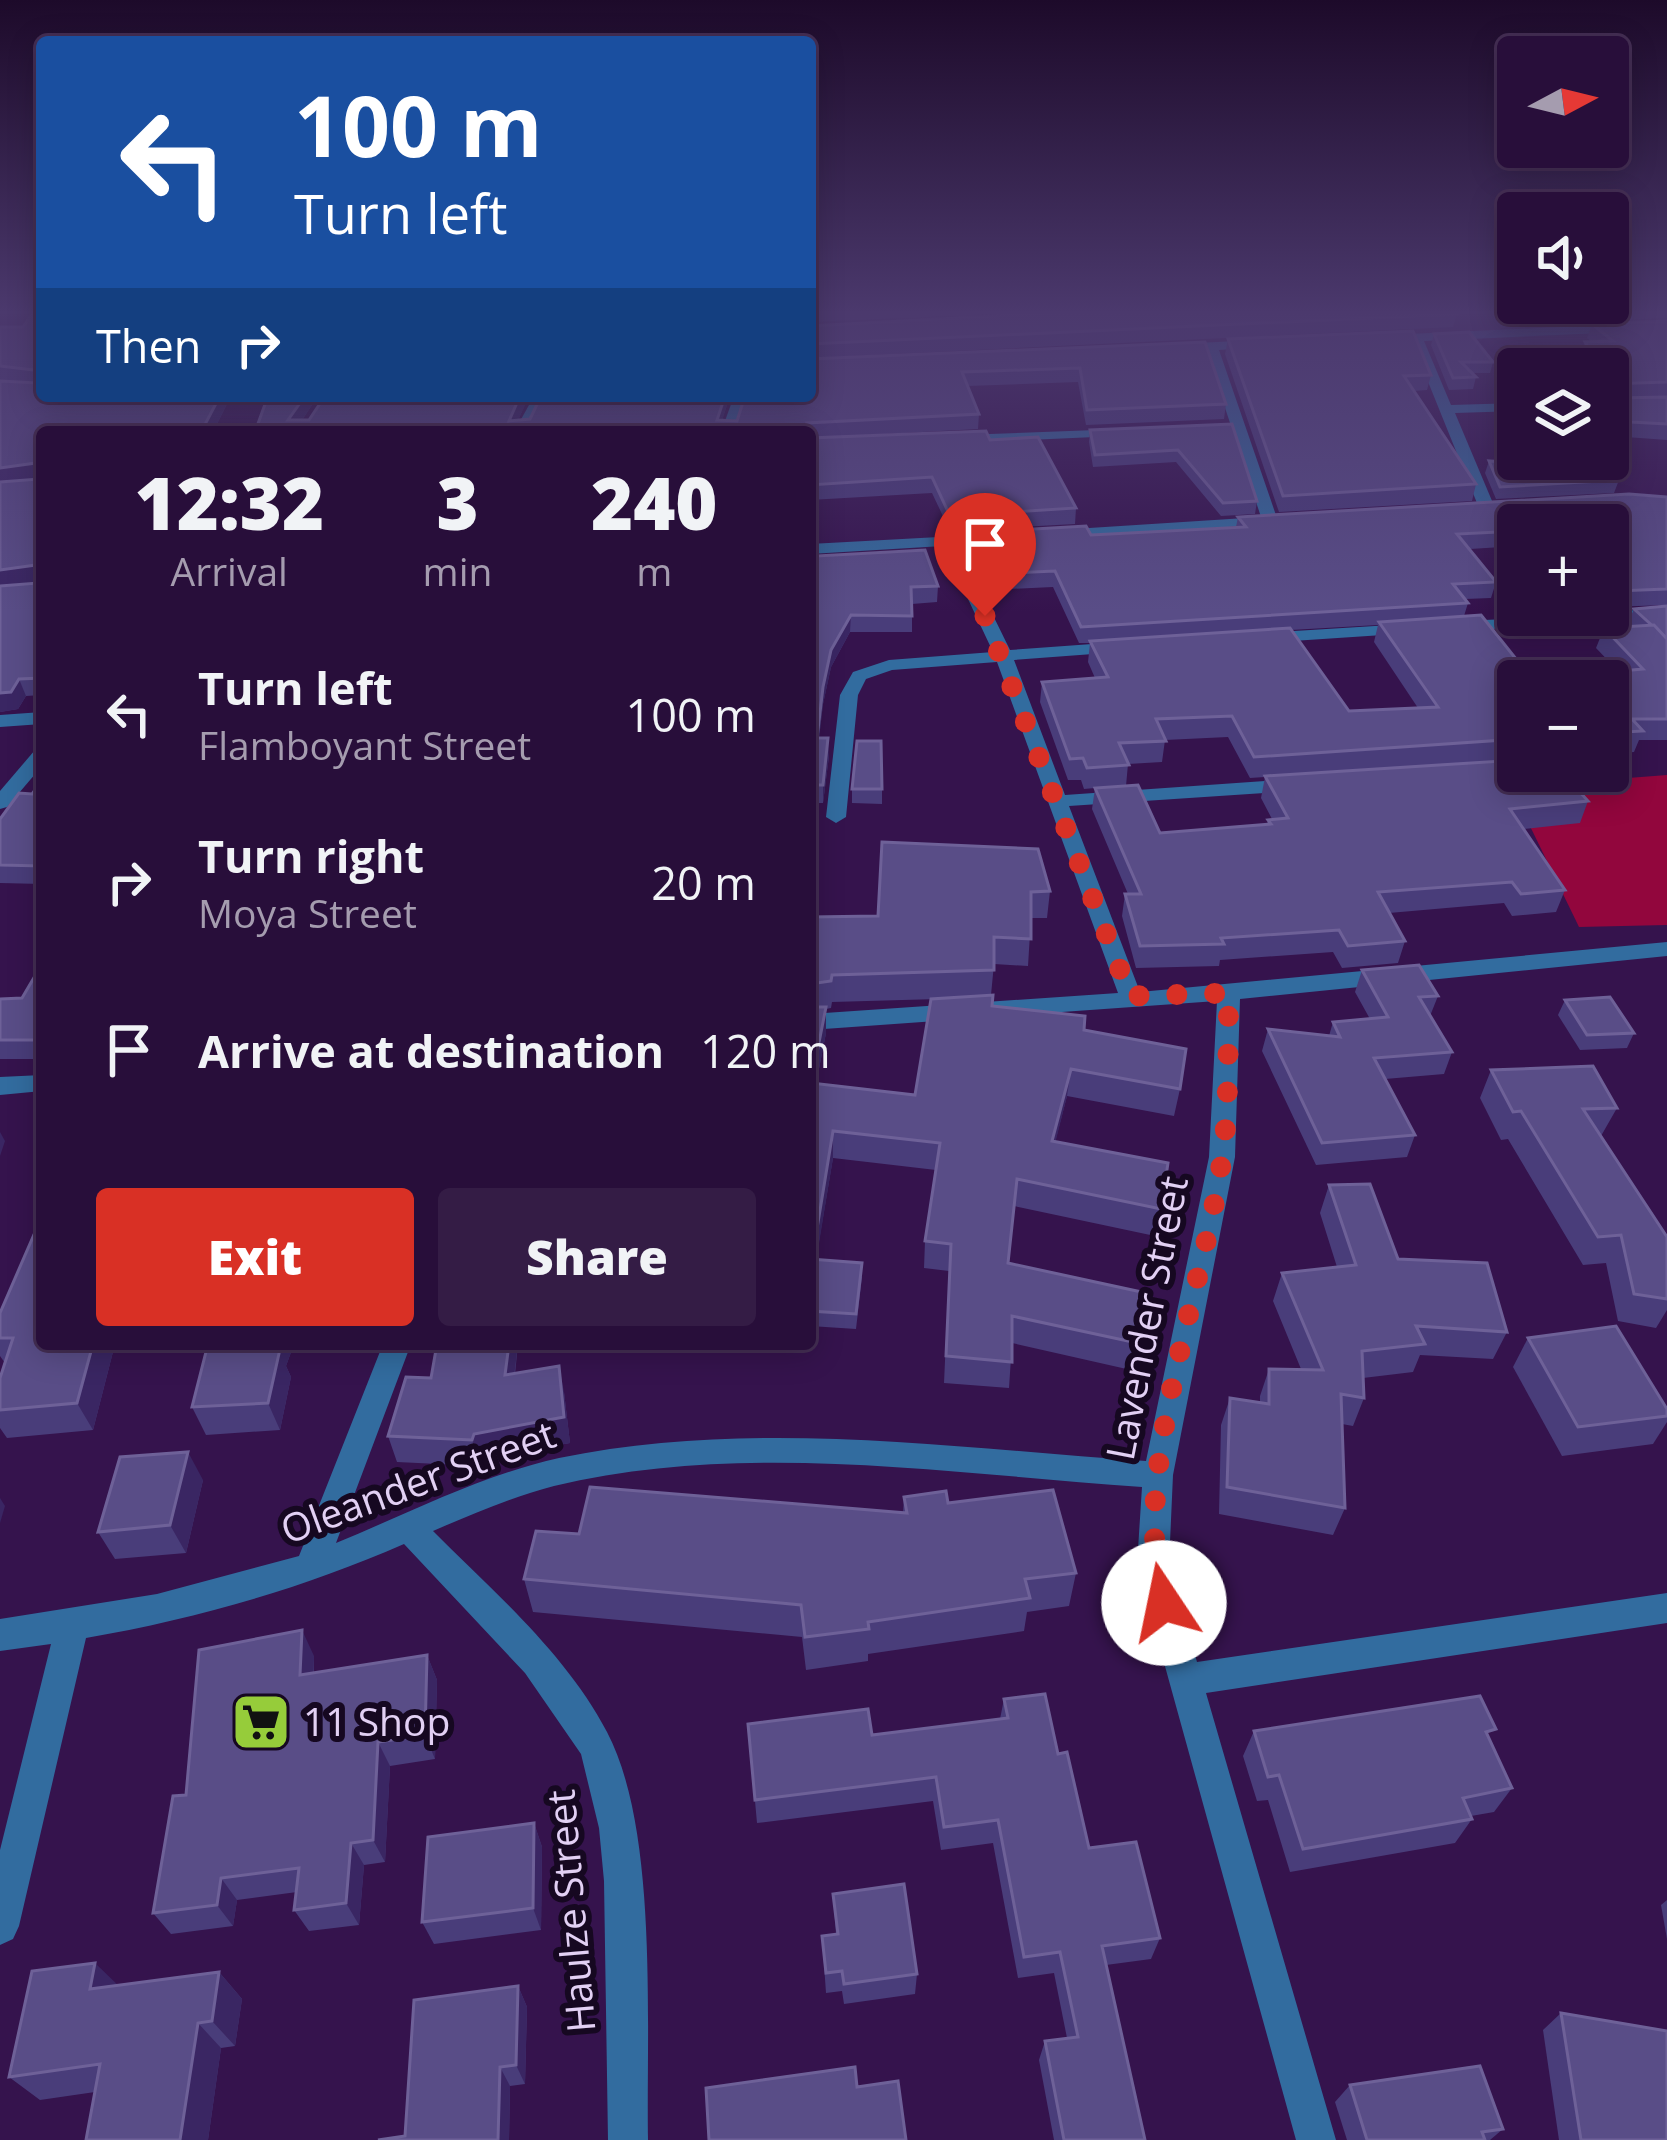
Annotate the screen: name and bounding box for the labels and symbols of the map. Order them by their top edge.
north arrow [1497,36,1629,168]
pin [934,493,1036,616]
street label: Lavender Street [1092,1171,1199,1464]
street label: Oleander Street [273,1406,562,1555]
position arrow [1101,1540,1227,1666]
supermarket icon: 11 Shop [230,1691,292,1753]
place label: 11 Shop [303,1694,450,1747]
street label: Haulze Street [532,1788,607,2035]

